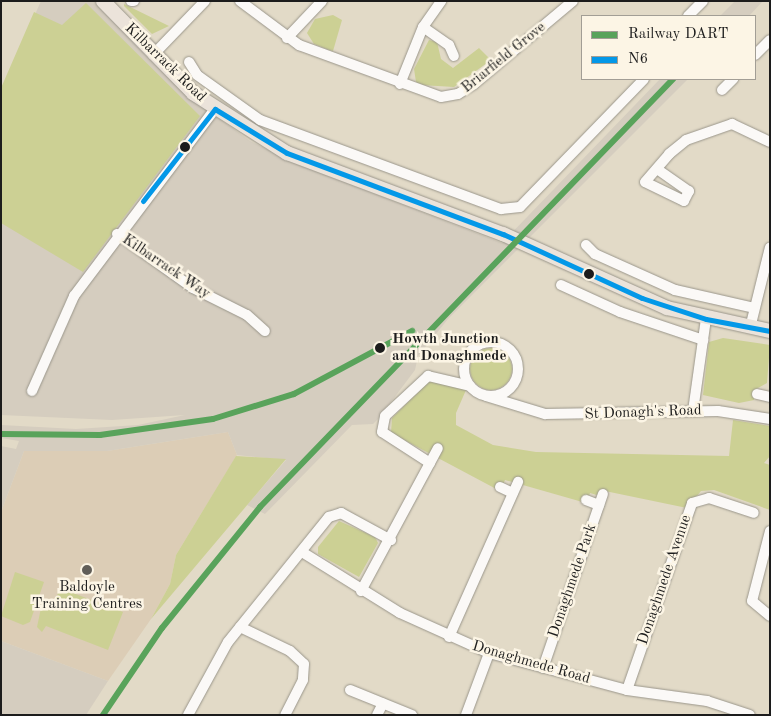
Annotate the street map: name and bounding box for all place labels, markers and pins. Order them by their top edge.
unlabelled marker [180,142,190,152]
unlabelled marker [584,269,594,279]
place label: Howth Junction and Donaghmede [392,330,506,365]
marker: Howth Junction and Donaghmede [372,340,388,356]
marker: Baldoyle Training Centres [81,564,93,576]
place label: Baldoyle Training Centres [32,578,142,613]

